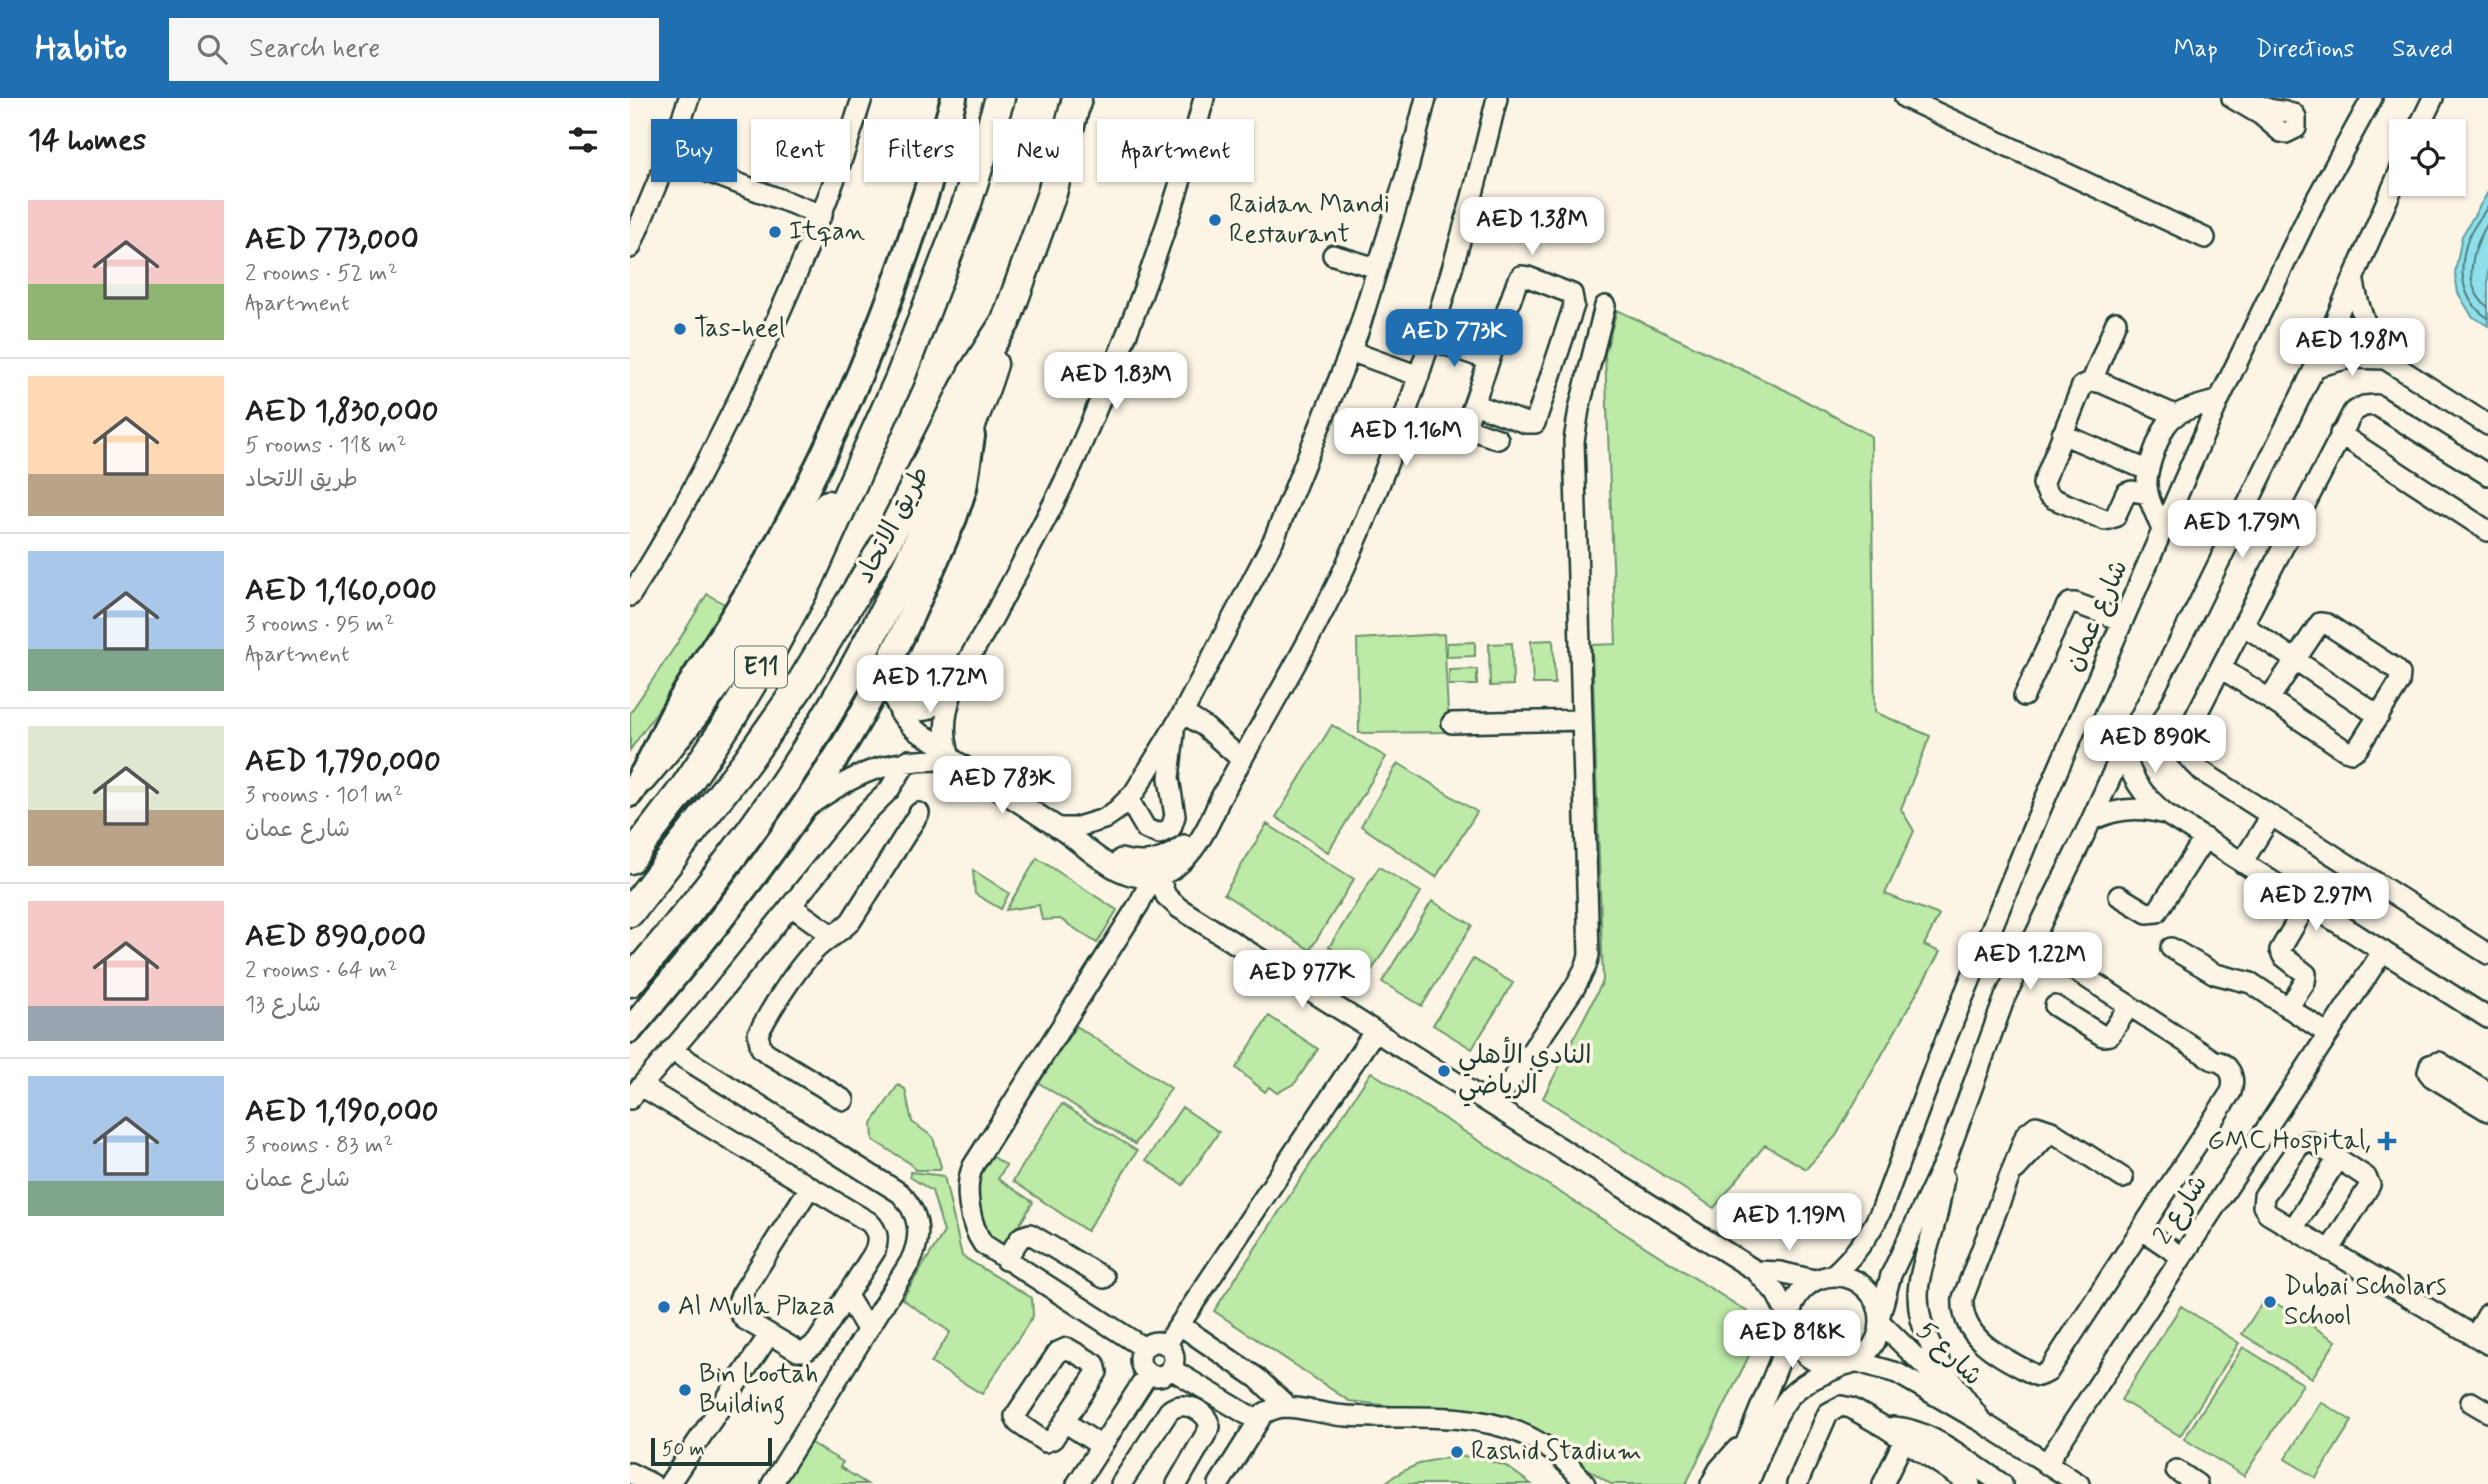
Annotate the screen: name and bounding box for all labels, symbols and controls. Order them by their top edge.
search box [169,18,659,81]
text: Habito [35,27,127,71]
icon: search [193,30,231,68]
text: Search here [249,32,380,66]
text: Map [2174,34,2218,65]
text: Directions [2256,34,2354,65]
text: Saved [2392,34,2453,65]
chip: Buy [651,119,737,182]
chip: Rent [751,119,850,182]
chip: Filters [864,119,979,182]
chip: New [993,119,1083,182]
chip: Apartment [1097,119,1254,182]
map controls [2389,119,2466,196]
button: locate [2389,119,2466,196]
text: 14 homes [28,121,146,160]
icon: filters [564,121,602,159]
place label: Raidan Mandi Restaurant [1229,188,1390,252]
pin: AED 1.38M [1452,198,1612,257]
text: AED 1.38M [1476,205,1588,235]
marker: Raidan Mandi Restaurant [1207,212,1223,228]
place label: Itqan [789,215,865,249]
text: AED 773,000 [245,220,419,259]
marker: Itqan [767,224,783,240]
icon: home [84,228,168,312]
text: 2 rooms · 52 m² [245,259,398,289]
text: Apartment [245,289,350,319]
pin: AED 773K [1382,310,1526,369]
place label: Tas-heel [694,312,785,346]
text: AED 773K [1402,317,1506,347]
pin: AED 1.98M [2272,318,2432,378]
marker: Tas-heel [672,321,688,337]
text: AED 1.98M [2296,326,2408,356]
pin: AED 1.83M [1036,352,1196,412]
text: AED 1.83M [1060,360,1172,390]
text: AED 1,830,000 [245,392,438,431]
icon: home [84,404,168,488]
pin: AED 1.16M [1326,408,1486,468]
text: AED 1.16M [1350,416,1462,446]
text: 5 rooms · 118 m² [245,431,407,461]
street label: طريق الاتحاد [848,461,938,589]
text: طريق الاتحاد [245,465,358,495]
pin: AED 1.79M [2162,500,2322,560]
text: AED 1.79M [2184,508,2300,538]
street label: شارع عمان [2057,555,2137,677]
text: AED 1,160,000 [245,571,437,610]
icon: home [84,579,168,663]
text: 3 rooms · 95 m² [245,610,394,640]
text: Apartment [245,640,350,670]
road number: E11 [735,646,787,688]
pin: AED 1.72M [850,656,1010,715]
text: AED 1.72M [873,663,987,693]
pin: AED 890K [2083,716,2227,775]
text: AED 890K [2100,723,2210,753]
text: AED 1,790,000 [245,742,441,781]
icon: home [84,754,168,838]
pin: AED 783K [930,756,1074,816]
text: AED 783K [949,764,1055,794]
text: 3 rooms · 101 m² [245,781,403,811]
text: شارع عمان [245,815,350,845]
pin: AED 2.97M [2236,874,2396,933]
text: AED 2.97M [2260,881,2372,911]
text: AED 890,000 [245,917,426,956]
icon: home [84,929,168,1013]
pin: AED 1.22M [1950,932,2110,992]
text: AED 1.22M [1974,940,2086,970]
pin: AED 977K [1230,950,1374,1010]
text: 2 rooms · 64 m² [245,956,397,986]
text: AED 977K [1249,958,1355,988]
text: شارع 13 [245,990,321,1020]
place label: النادي الأهلي الرياضي [1458,1036,1592,1107]
marker: النادي الأهلي الرياضي [1436,1063,1452,1079]
text: AED 1,190,000 [245,1092,438,1131]
icon: home [84,1104,168,1188]
place label: GMC Hospital, [2208,1124,2371,1158]
text: 3 rooms · 83 m² [245,1131,393,1161]
marker: GMC Hospital, [2377,1131,2397,1151]
text: شارع عمان [245,1165,350,1195]
street label: شارع 2 [2146,1169,2216,1251]
pin: AED 1.19M [1709,1194,1869,1253]
text: AED 1.19M [1733,1201,1845,1231]
place label: Dubai Scholars School [2284,1270,2446,1334]
place label: Al Mulla Plaza [678,1290,835,1324]
marker: Dubai Scholars School [2262,1294,2278,1310]
marker: Al Mulla Plaza [656,1299,672,1315]
pin: AED 818K [1720,1310,1864,1370]
street label: شارع 5 [1909,1314,1989,1394]
text: AED 818K [1740,1318,1844,1348]
place label: Bin Lootah Building [699,1358,818,1425]
marker: Bin Lootah Building [677,1382,693,1398]
scale bar [651,1435,772,1467]
place label: Rashid Stadium [1471,1435,1642,1469]
text: 50 m [662,1437,705,1462]
marker: Rashid Stadium [1449,1444,1465,1460]

